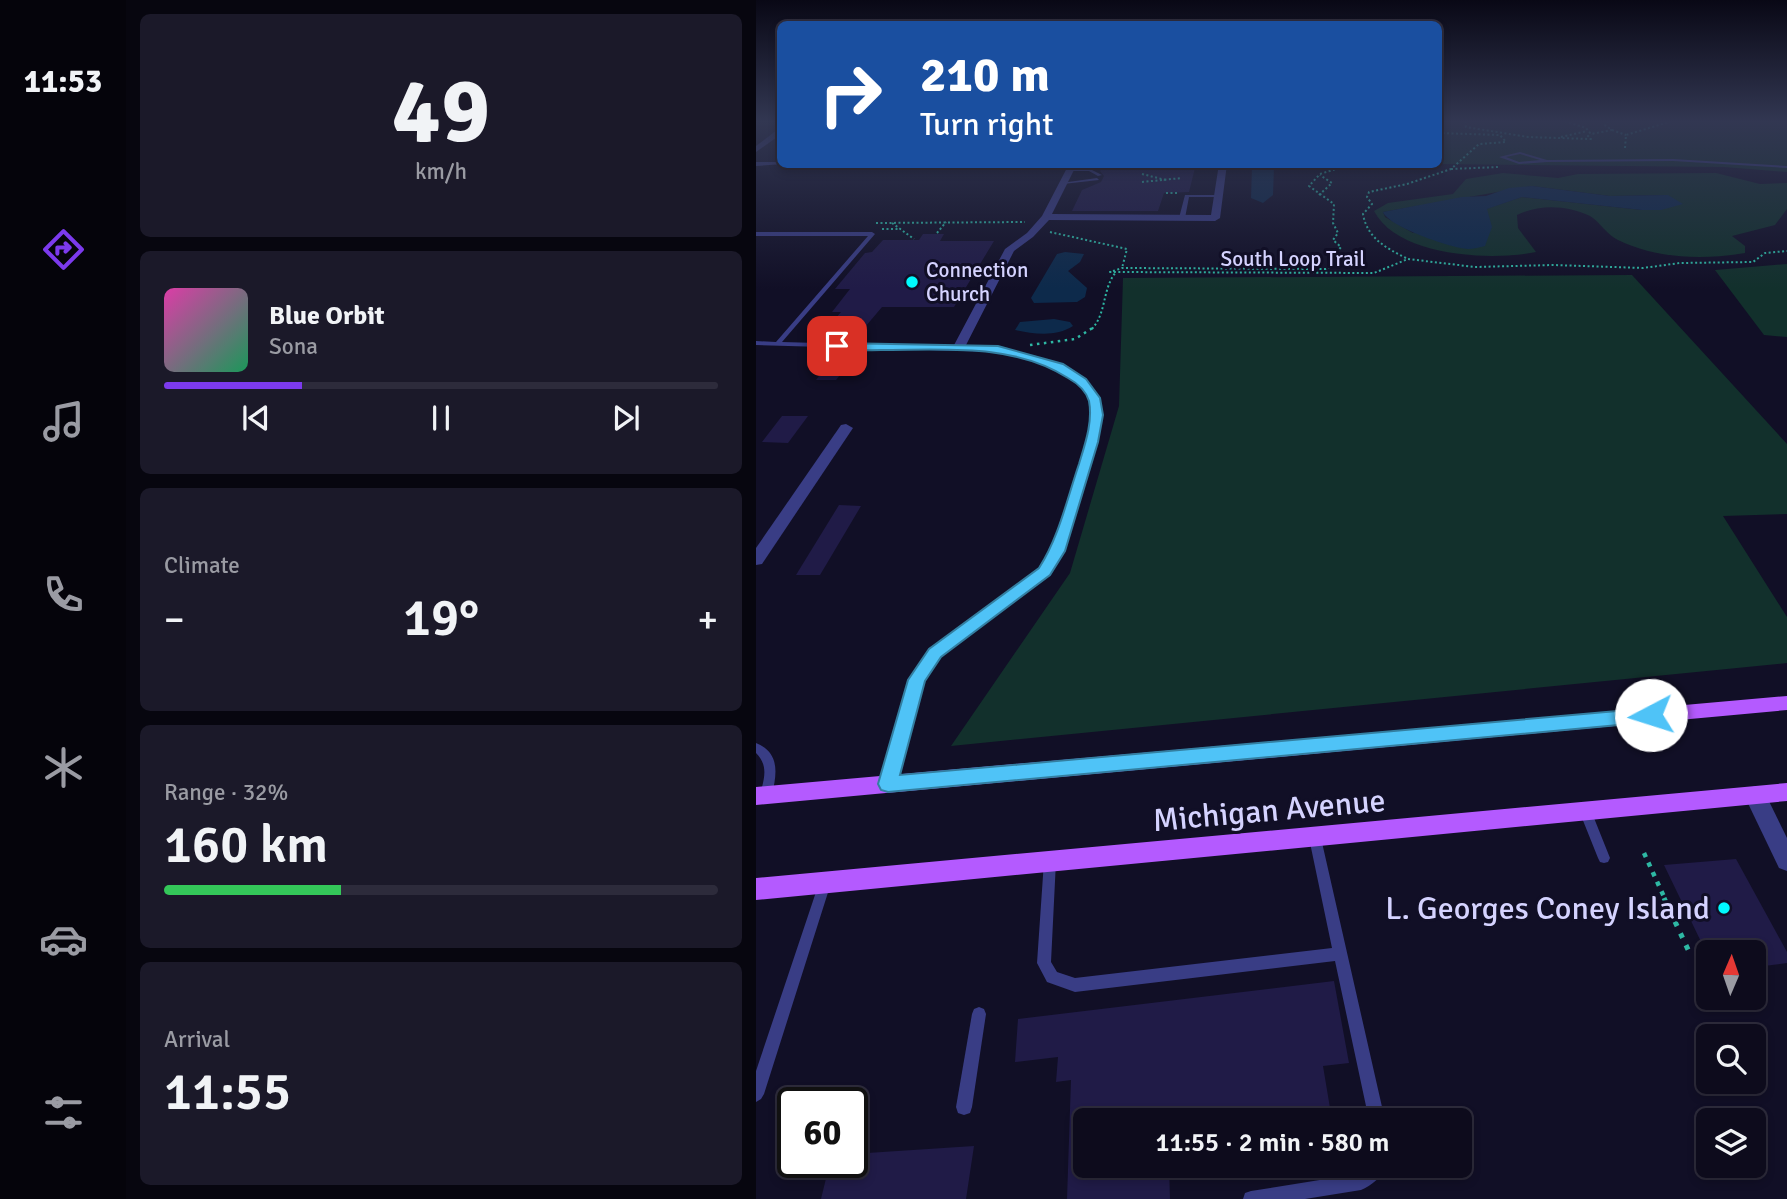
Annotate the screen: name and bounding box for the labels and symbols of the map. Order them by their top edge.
street label: South Loop Trail [1221,246,1365,272]
place label: Connection Church [926,257,1028,307]
marker: Connection Church [904,274,920,290]
pin [807,316,867,376]
position arrow [1614,678,1688,752]
street label: Michigan Avenue [1151,781,1387,840]
place label: L. Georges Coney Island [1385,889,1710,928]
marker: L. Georges Coney Island [1716,900,1732,916]
north arrow [1696,940,1766,1010]
speed limit sign: 60 [777,1087,868,1178]

